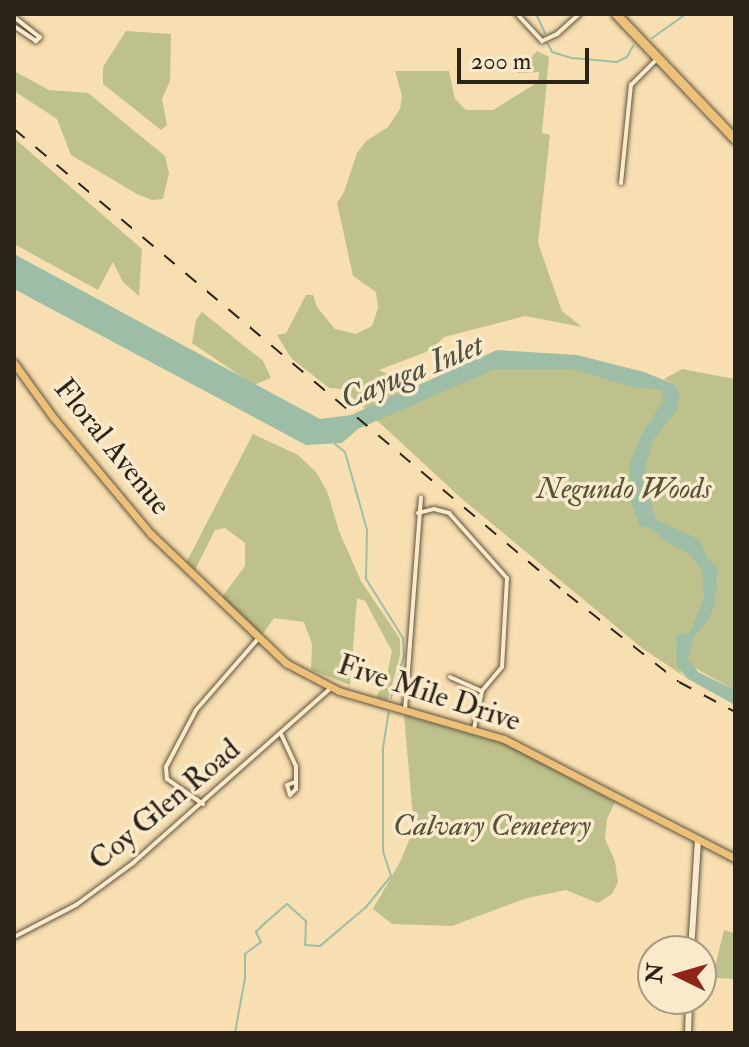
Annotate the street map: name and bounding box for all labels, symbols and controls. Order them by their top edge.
scale bar [461,32,593,82]
text: 200 m [471,46,531,77]
water label: Cayuga Inlet [335,326,489,418]
street label: Floral Avenue [46,371,178,523]
park label: Negundo Woods [537,471,711,507]
street label: Five Mile Drive [333,647,525,739]
street label: Coy Glen Road [82,732,248,878]
park label: Calvary Cemetery [393,808,591,844]
north arrow [637,935,717,1015]
text: N [640,962,670,984]

